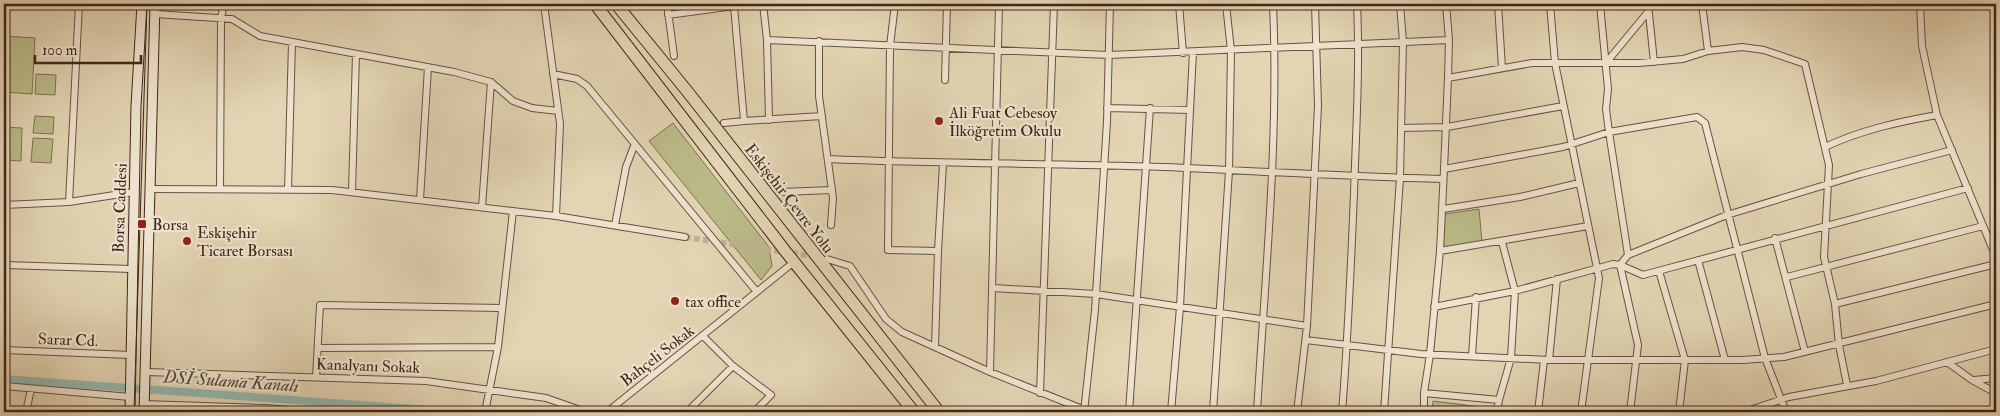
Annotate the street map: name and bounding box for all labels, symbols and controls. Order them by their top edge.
scale bar [35,32,141,64]
text: 100 m [42,41,78,60]
place label: Ali Fuat Cebesoy İlköğretim Okulu [948,103,1061,141]
marker: Ali Fuat Cebesoy İlköğretim Okulu [933,115,945,127]
street label: Eskişehir Çevre Yolu [740,140,838,257]
street label: Borsa Caddesi [108,163,132,253]
place label: Borsa [152,215,189,235]
marker: Borsa [136,218,148,230]
place label: Eskişehir Ticaret Borsası [197,223,293,261]
marker: Eskişehir Ticaret Borsası [181,235,193,247]
place label: tax office [685,292,741,312]
marker: tax office [669,295,681,307]
street label: Bahçeli Sokak [617,320,699,391]
street label: Sarar Cd. [38,329,98,351]
street label: Kanalyanı Sokak [315,354,421,378]
water label: DSİ Sulama Kanalı [161,365,300,398]

